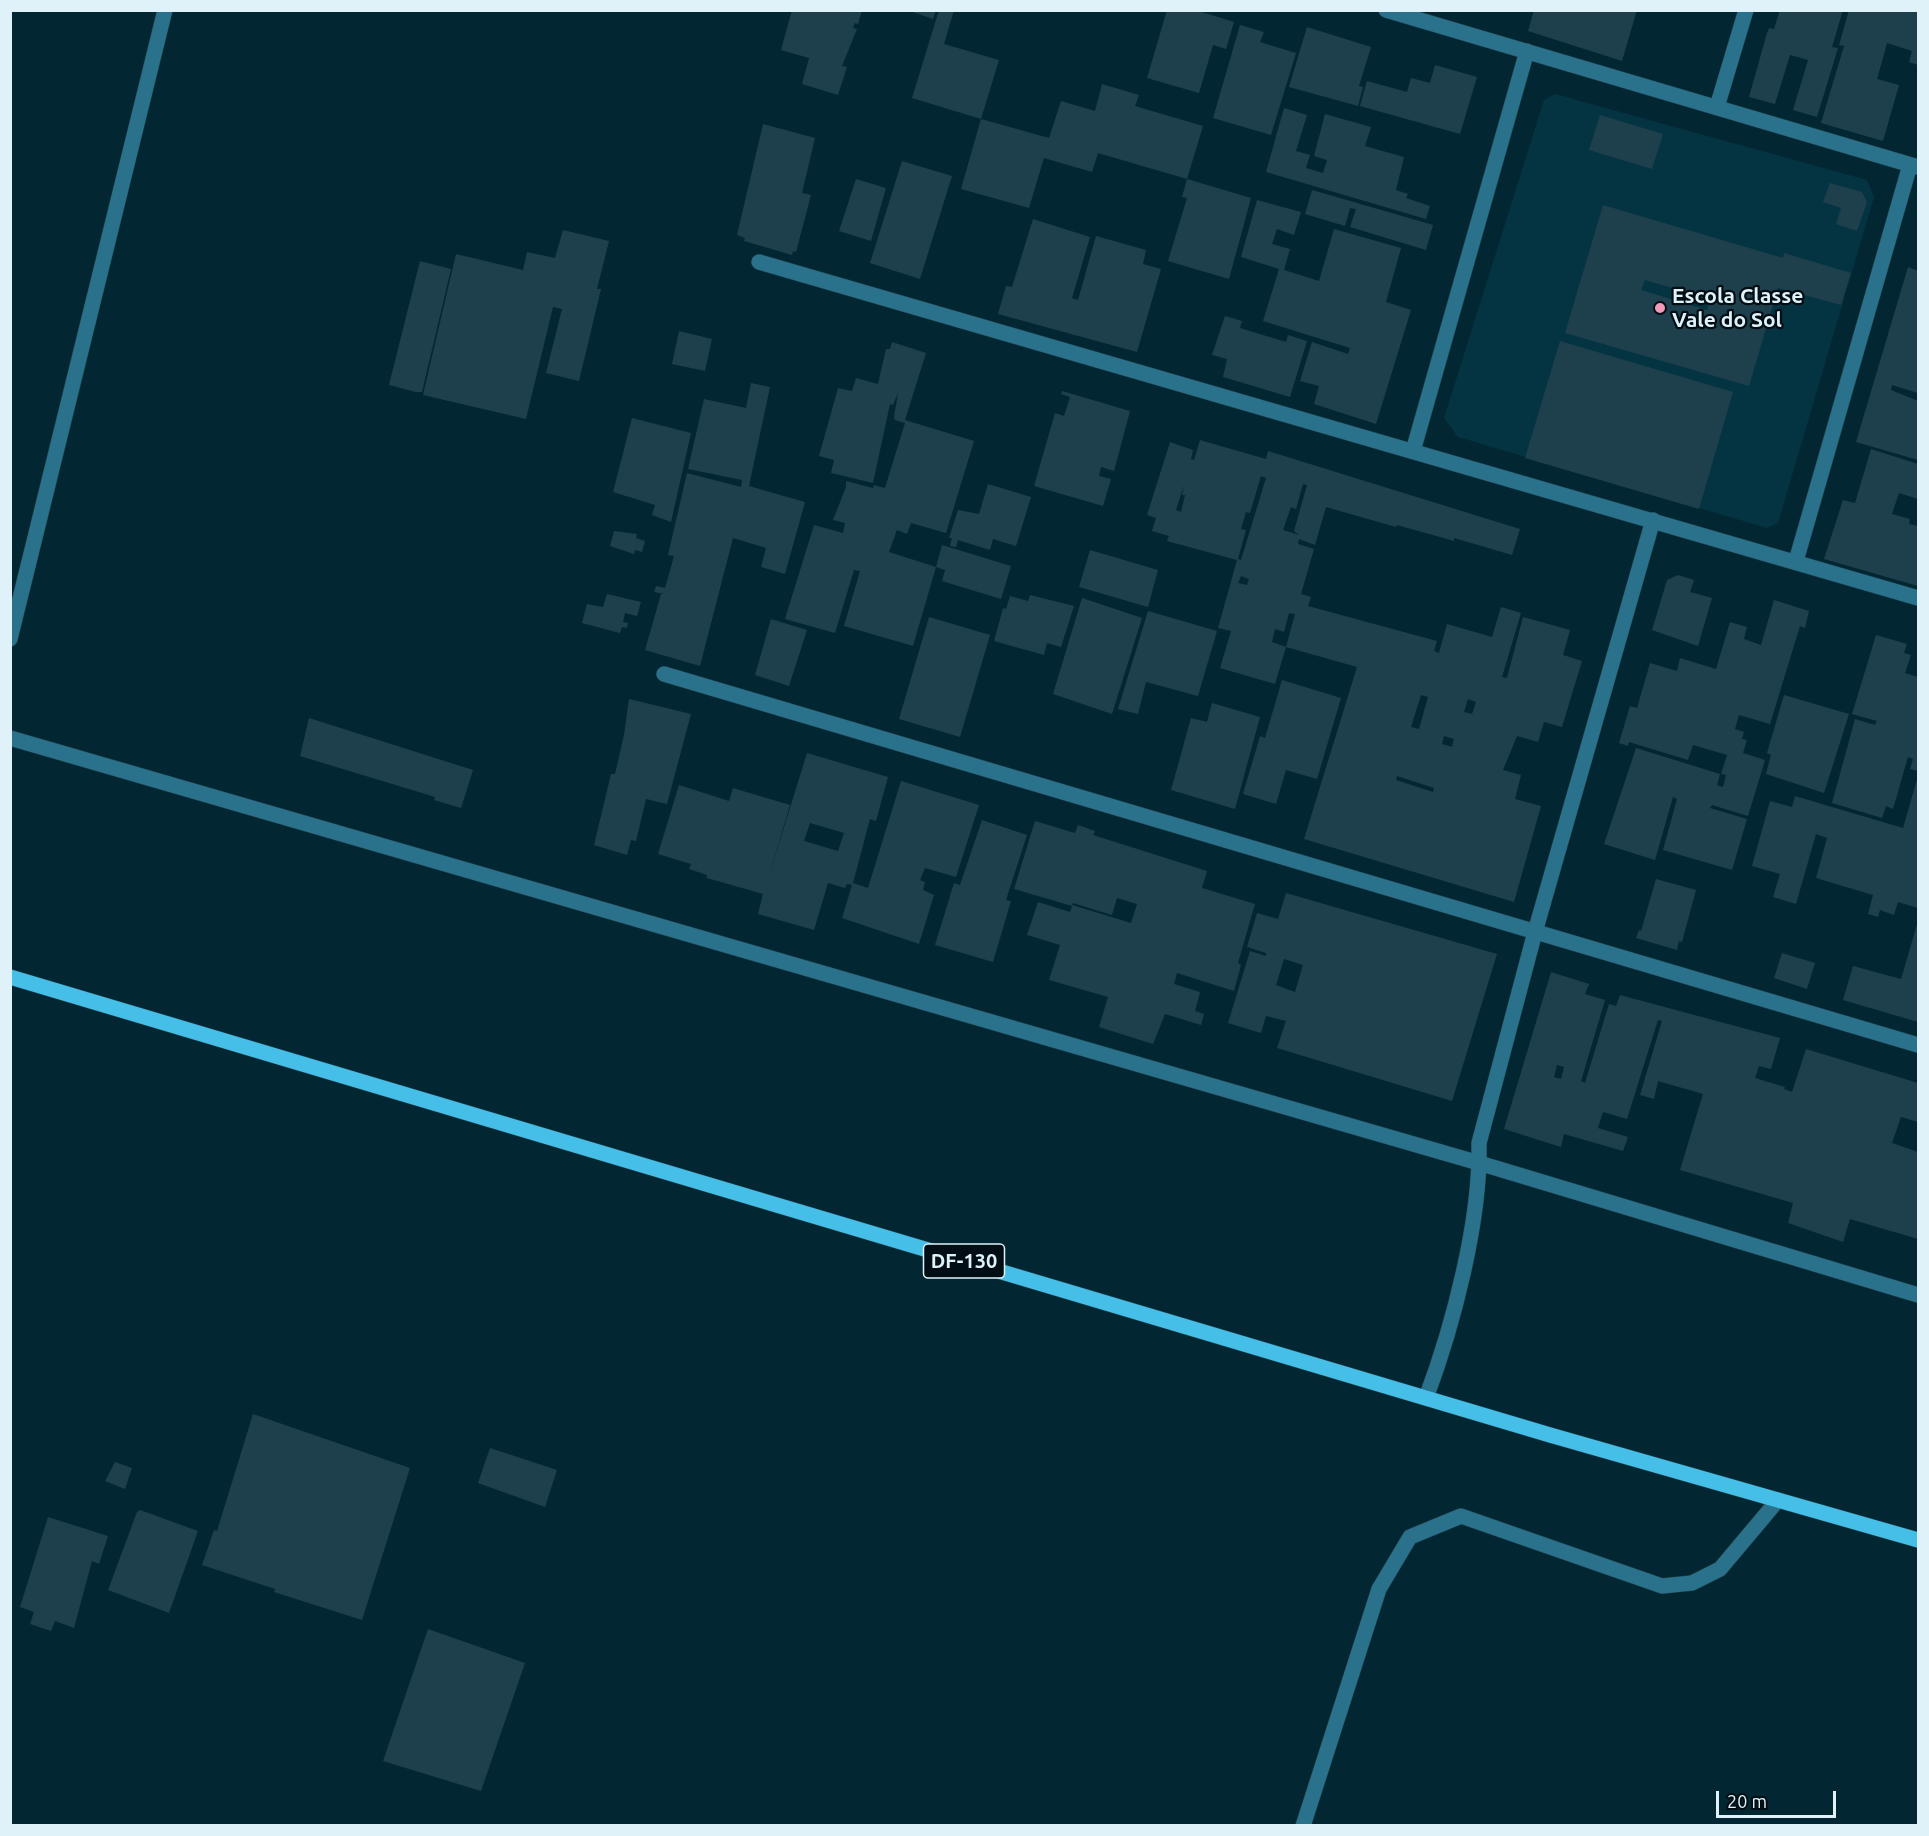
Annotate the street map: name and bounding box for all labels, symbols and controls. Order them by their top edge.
place label: Escola Classe Vale do Sol [1672,283,1803,333]
marker: Escola Classe Vale do Sol [1653,301,1667,315]
road number: DF-130 [924,1244,1004,1278]
scale bar [1719,1779,1839,1817]
text: 20 m [1727,1791,1767,1811]

